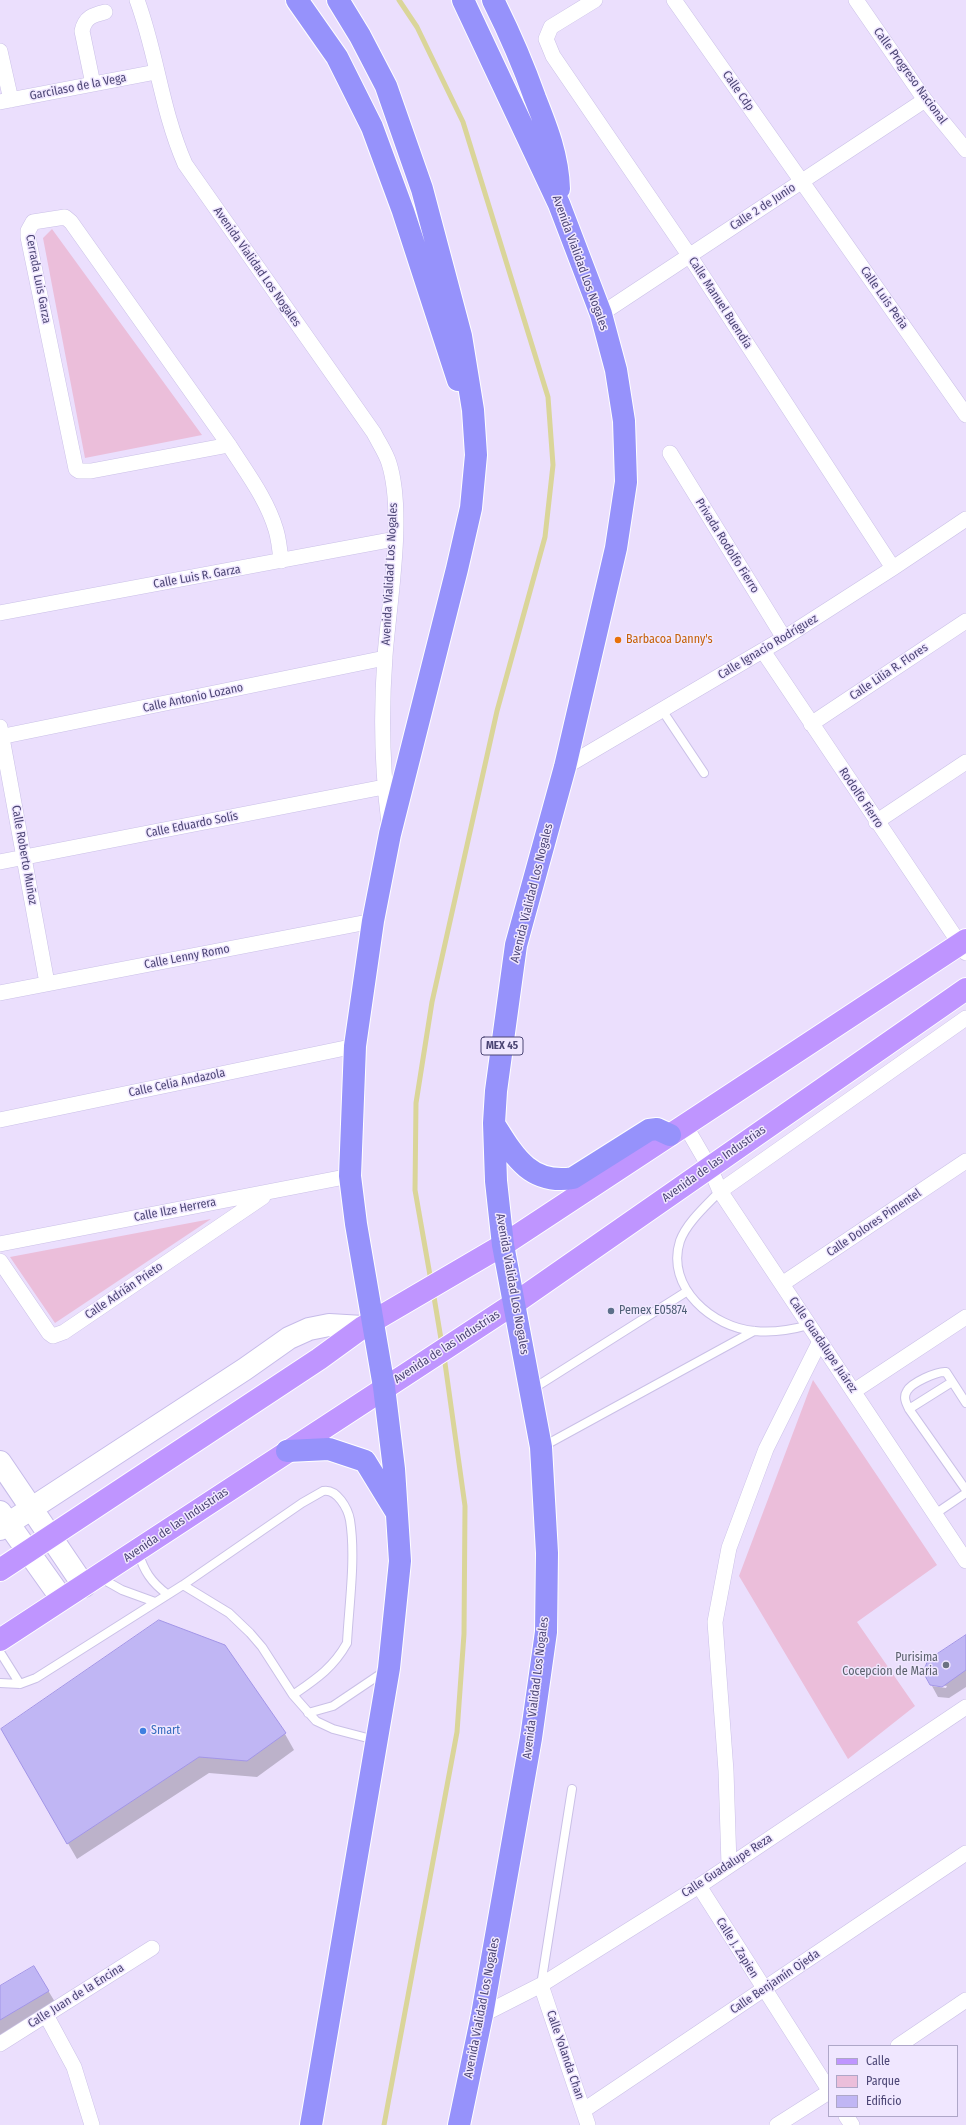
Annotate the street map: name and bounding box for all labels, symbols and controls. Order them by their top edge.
street label: Calle Progreso Nacional [870,25,950,127]
street label: Calle Cdp [719,68,757,114]
street label: Garcilaso de la Vega [29,71,127,103]
street label: Calle 2 de Junio [728,180,798,234]
street label: Avenida Vialidad Los Nogales [549,193,611,333]
street label: Avenida Vialidad Los Nogales [210,204,304,330]
street label: Cerrada Luis Garza [22,233,54,325]
street label: Calle Manuel Buendía [685,255,755,351]
street label: Calle Luis Peña [857,264,911,332]
street label: Privada Rodolfo Fierro [692,496,762,596]
street label: Avenida Vialidad Los Nogales [379,502,401,646]
street label: Calle Luis R. Garza [152,562,242,592]
street label: Calle Ignacio Rodríguez [716,612,820,682]
place label: Barbacoa Danny's [626,633,713,647]
marker: Barbacoa Danny's [613,635,623,645]
street label: Calle Lilia R. Flores [847,640,931,704]
street label: Calle Antonio Lozano [141,680,245,716]
street label: Rodolfo Fierro [836,765,886,831]
street label: Calle Roberto Muñoz [8,804,40,906]
street label: Calle Eduardo Solís [145,809,239,841]
street label: Avenida Vialidad Los Nogales [508,822,556,964]
street label: Calle Lenny Romo [143,942,231,972]
road number: MEX 45 [481,1037,523,1055]
street label: Calle Celia Andazola [127,1066,227,1100]
street label: Avenida de las Industrias [659,1123,769,1205]
street label: Calle Dolores Pimentel [824,1186,924,1260]
street label: Calle Ilze Herrera [133,1195,217,1225]
street label: Avenida Vialidad Los Nogales [493,1212,531,1356]
street label: Calle Adrián Prieto [82,1260,166,1322]
street label: Calle Guadalupe Juárez [786,1294,860,1396]
place label: Pemex E05874 [619,1304,687,1318]
marker: Pemex E05874 [606,1306,616,1316]
street label: Avenida de las Industrias [391,1307,503,1387]
street label: Avenida de las Industrias [121,1485,231,1565]
street label: Avenida Vialidad Los Nogales [520,1616,552,1760]
place label: Purisima Cocepcion de Maria [842,1651,938,1679]
marker: Purisima Cocepcion de Maria [941,1660,951,1670]
place label: Smart [151,1724,180,1738]
marker: Smart [138,1726,148,1736]
street label: Calle Guadalupe Reza [679,1831,775,1901]
street label: Calle J. Zapien [713,1915,761,1981]
street label: Avenida Vialidad Los Nogales [461,1936,503,2080]
street label: Calle Benjamín Ojeda [728,1947,822,2017]
street label: Calle Juan de la Encina [25,1961,127,2031]
street label: Calle Yolanda Chan [543,2009,587,2101]
legend [828,2045,958,2117]
text: Calle [866,2054,890,2068]
text: Parque [866,2074,900,2088]
text: Edificio [866,2094,902,2108]

